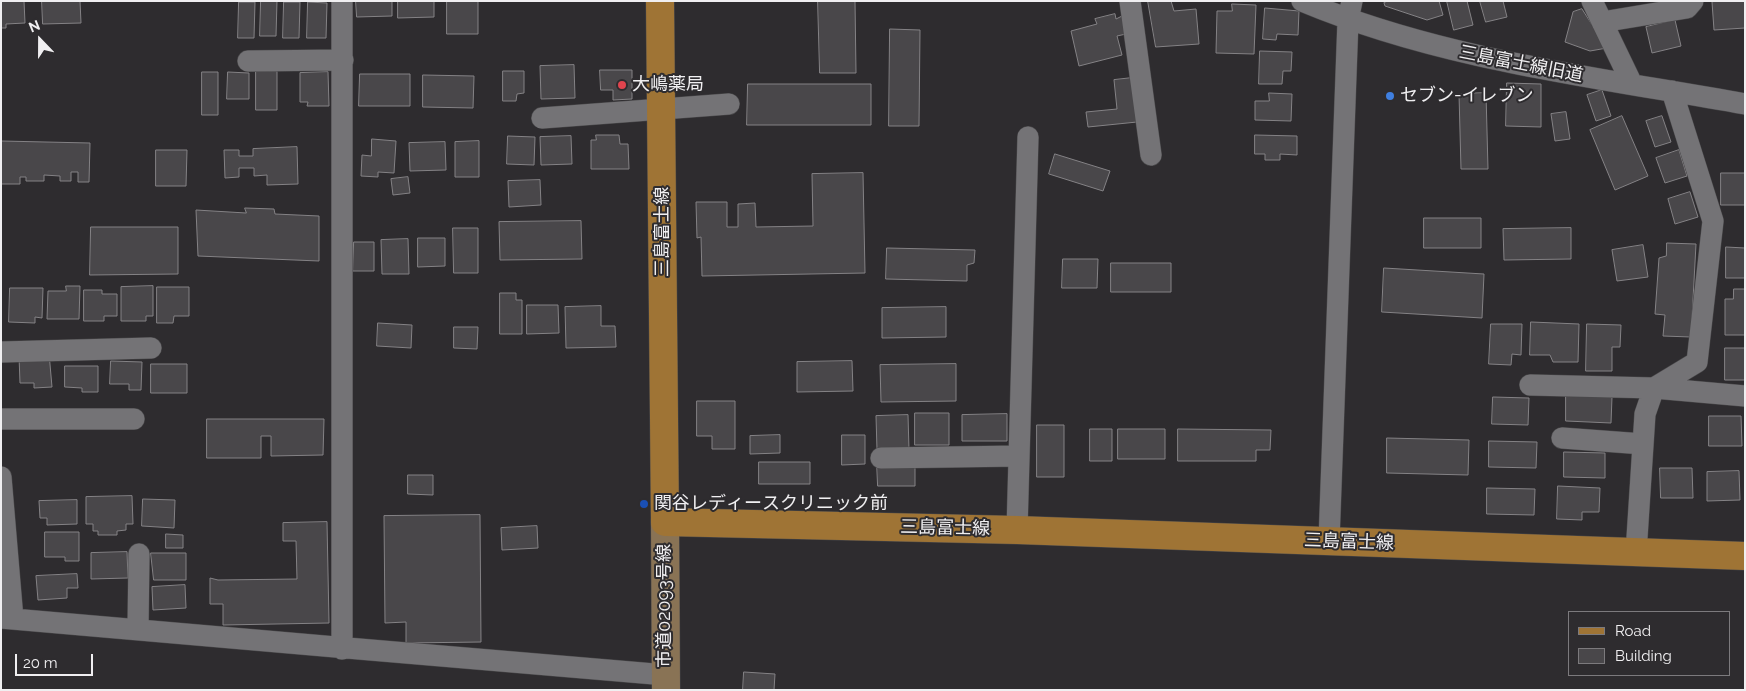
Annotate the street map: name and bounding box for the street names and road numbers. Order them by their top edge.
street label: 三島富士線旧道 [1457,41,1585,87]
street label: 三島富士線 [652,187,674,277]
street label: 三島富士線 [900,516,990,540]
street label: 三島富士線 [1304,530,1394,554]
street label: 市道02093号線 [654,544,676,668]

